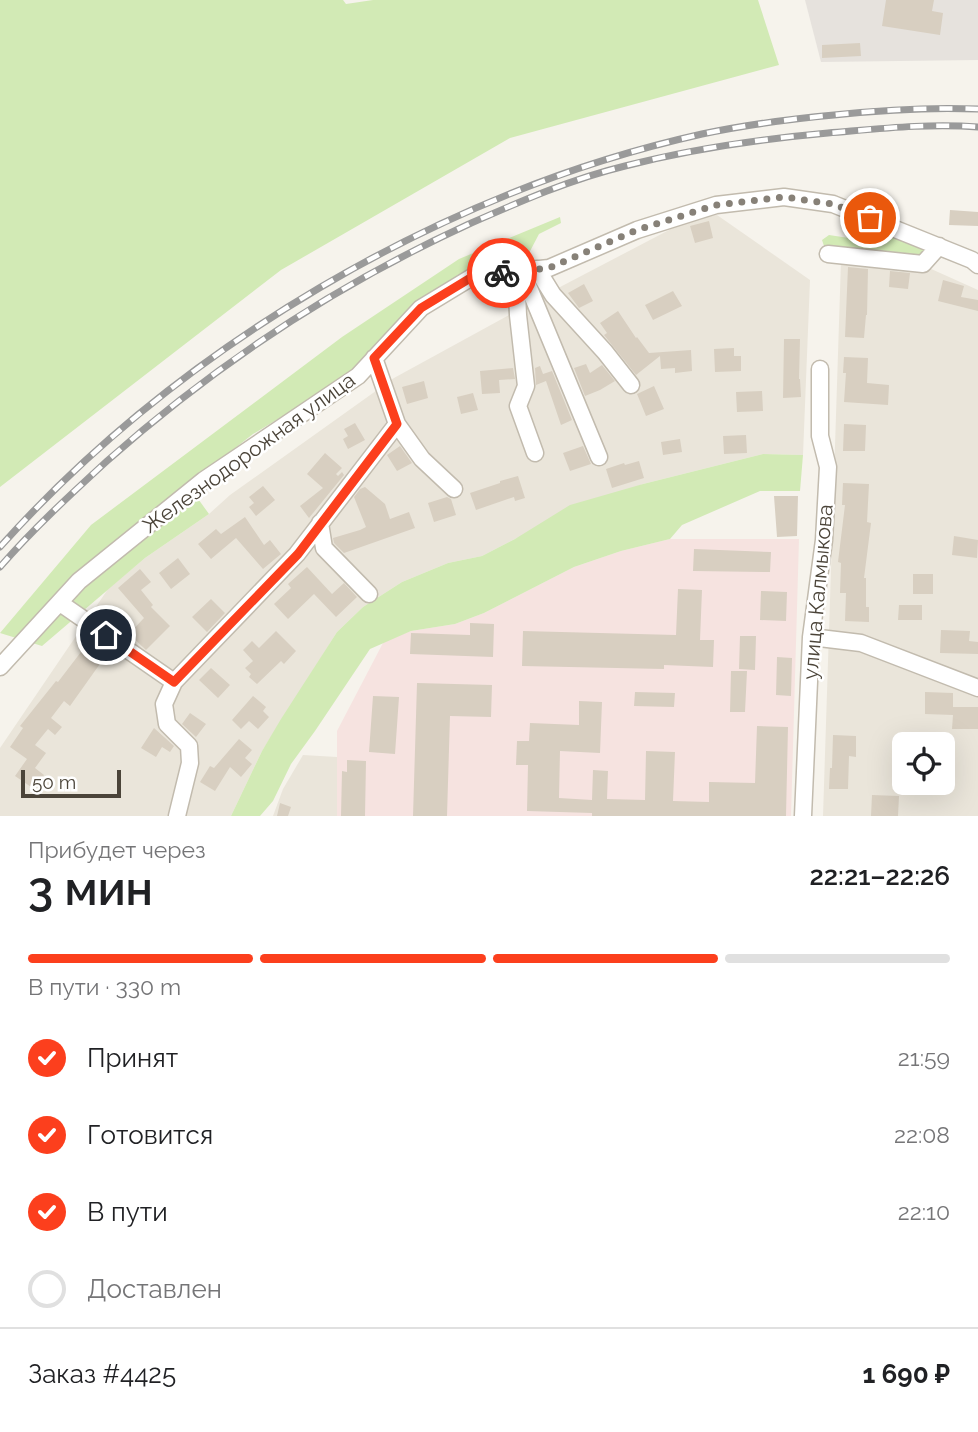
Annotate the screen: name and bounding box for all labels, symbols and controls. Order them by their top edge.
pin [840,188,900,248]
icon: bag [851,199,889,237]
courier [467,238,537,308]
icon: bike [483,254,521,292]
street label: Железнодорожная улица [138,367,360,538]
street label: улица Калмыкова [797,503,838,681]
pin [76,605,136,665]
icon: home [87,616,125,654]
map controls [892,732,955,795]
button: locate [892,732,955,795]
scale bar [21,767,121,799]
text: 50 m [32,771,76,793]
text: Прибудет через [28,836,206,863]
text: 22:21–22:26 [810,861,950,891]
text: 3 мин [28,862,153,916]
text: В пути · 330 m [28,973,181,1000]
icon: check [28,1039,66,1077]
text: Принят [87,1043,178,1073]
text: 21:59 [898,1044,950,1071]
icon: check [28,1116,66,1154]
text: Готовится [87,1120,213,1150]
text: 22:08 [894,1121,950,1148]
icon: check [28,1193,66,1231]
text: В пути [87,1197,168,1227]
text: 22:10 [898,1198,950,1225]
text: Доставлен [87,1274,222,1304]
text: Заказ #4425 [28,1359,176,1389]
text: 1 690 ₽ [863,1359,950,1389]

